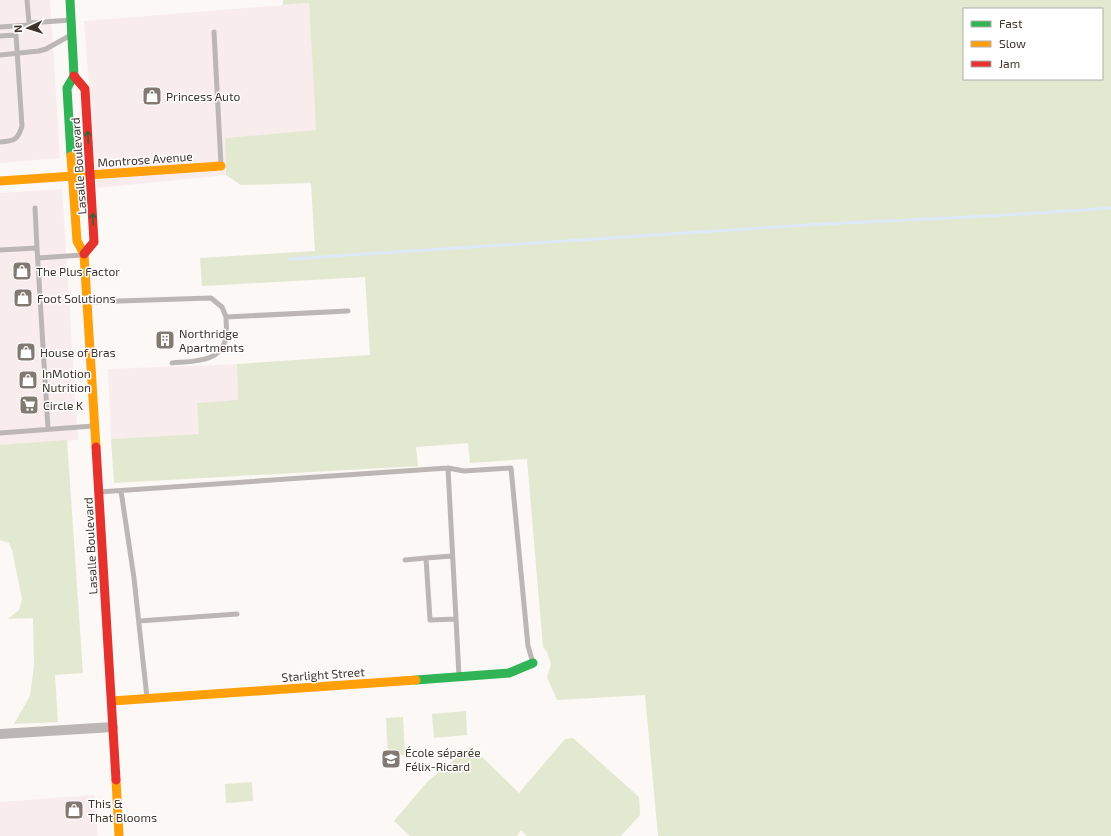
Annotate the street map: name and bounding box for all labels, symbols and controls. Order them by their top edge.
north arrow [8,8,48,48]
legend [963,8,1103,80]
text: Fast [999,16,1023,30]
text: N [11,24,24,33]
text: Slow [999,36,1026,50]
text: Jam [999,56,1020,70]
shop icon: Princess Auto [141,85,163,107]
place label: Princess Auto [166,89,241,103]
street label: Lasalle Boulevard [68,117,88,215]
one-way arrow [85,131,92,144]
street label: Montrose Avenue [97,149,193,169]
one-way arrow [90,213,97,226]
shop icon: The Plus Factor [11,260,33,282]
place label: The Plus Factor [36,264,120,278]
shop icon: Foot Solutions [12,287,34,309]
place label: Foot Solutions [37,291,116,305]
place label: Northridge Apartments [179,326,244,354]
building icon: Northridge Apartments [154,329,176,351]
shop icon: House of Bras [15,341,37,363]
place label: House of Bras [40,345,116,359]
place label: InMotion Nutrition [42,366,91,394]
shop icon: InMotion Nutrition [17,369,39,391]
supermarket icon: Circle K [18,394,40,416]
place label: Circle K [43,398,83,412]
street label: Lasalle Boulevard [80,497,100,595]
street label: Starlight Street [281,664,366,684]
place label: École séparée Félix-Ricard [405,745,481,773]
school or university icon: École séparée Félix-Ricard [380,748,402,770]
place label: This & That Blooms [88,796,157,824]
shop icon: This & That Blooms [63,799,85,821]

